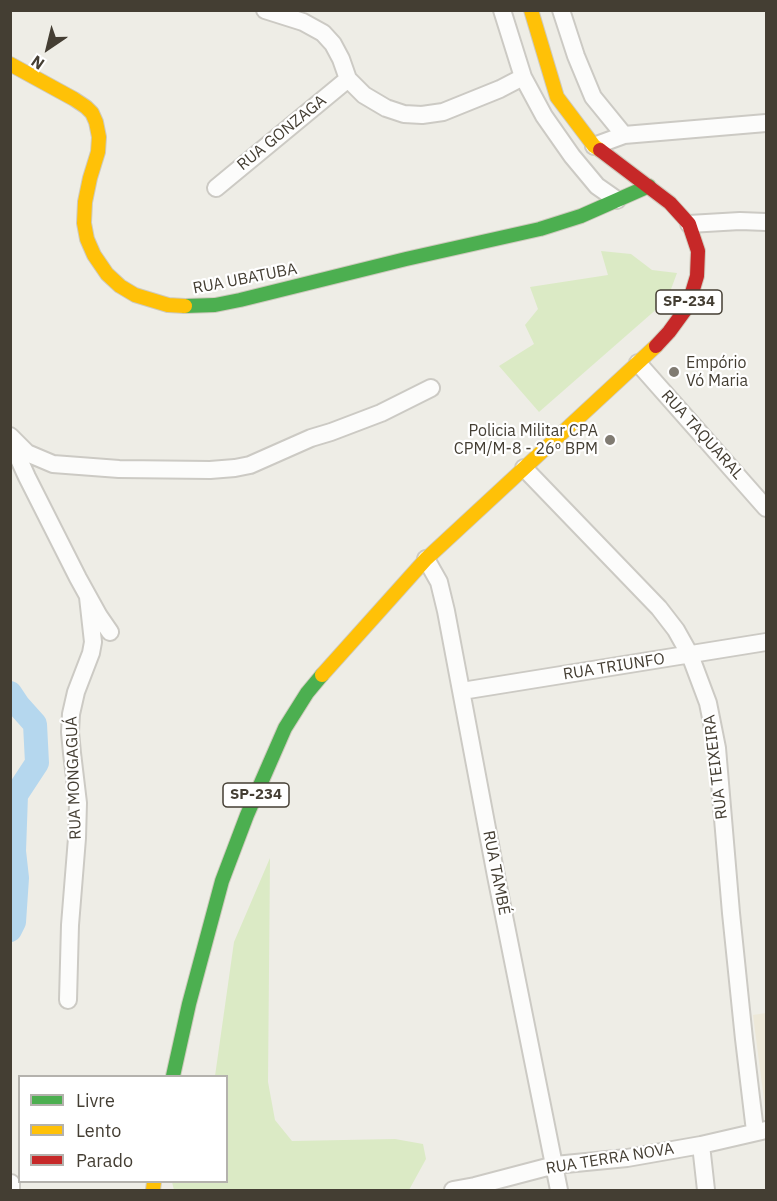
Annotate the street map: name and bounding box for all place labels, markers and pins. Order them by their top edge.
place label: Empório Vó Maria [686,353,748,391]
marker: Empório Vó Maria [667,365,681,379]
place label: Policia Militar CPA CPM/M-8 - 26º BPM [454,421,598,459]
marker: Policia Militar CPA CPM/M-8 - 26º BPM [603,433,617,447]

